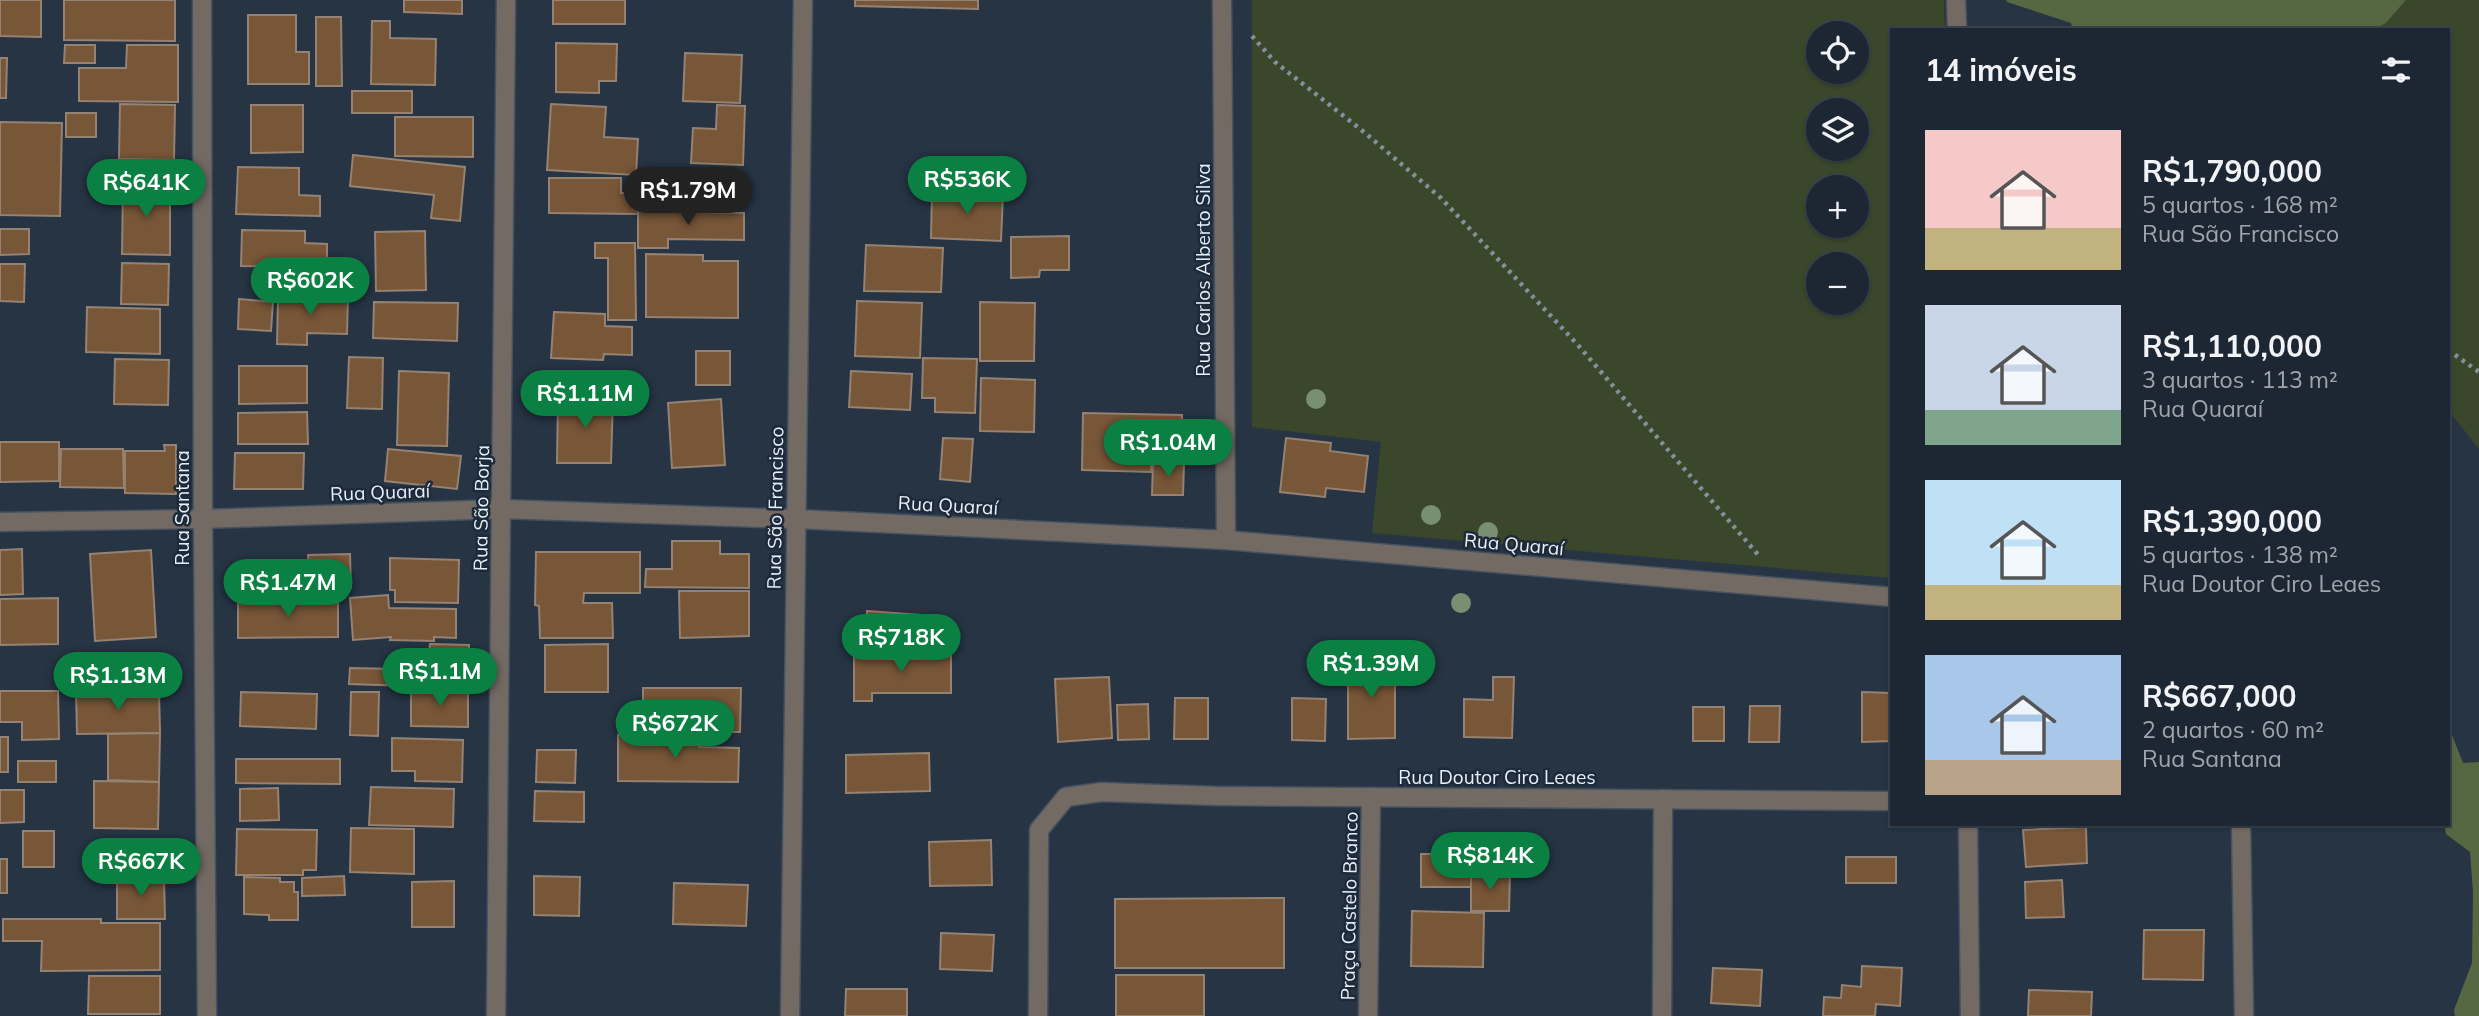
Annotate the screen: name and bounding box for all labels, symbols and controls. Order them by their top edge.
map controls [1806,21,1869,315]
button: locate [1806,21,1869,84]
text: 14 imóveis [1925,51,2077,89]
icon: filters [2377,51,2415,89]
button: layers [1806,98,1869,161]
text: R$1,790,000 [2142,152,2322,190]
pin: R$536K [910,156,1024,216]
icon: home [1981,158,2065,242]
pin: R$641K [89,160,203,219]
street label: Rua Carlos Alberto Silva [1191,163,1215,377]
text: R$536K [924,164,1010,193]
text: R$641K [103,167,189,196]
pin: R$1.79M [623,168,753,227]
text: R$1.79M [639,175,737,204]
button: + [1806,175,1869,238]
text: 5 quartos · 168 m² [2142,190,2338,219]
text: Rua São Francisco [2142,219,2339,248]
button: − [1806,252,1869,315]
pin: R$602K [253,258,367,317]
text: R$602K [267,265,353,294]
text: R$1,110,000 [2142,327,2322,365]
icon: home [1981,333,2065,417]
text: 3 quartos · 113 m² [2142,365,2338,394]
pin: R$1.11M [520,370,650,430]
text: R$1.11M [536,378,634,407]
text: Rua Quaraí [2142,394,2263,423]
pin: R$1.04M [1103,420,1233,479]
street label: Rua São Francisco [762,426,788,590]
text: R$1.04M [1119,427,1217,456]
street label: Rua São Borja [468,445,494,571]
street label: Rua Santana [170,450,194,566]
street label: Rua Quaraí [329,478,432,506]
street label: Rua Quaraí [897,490,1000,520]
text: R$1,390,000 [2142,502,2322,540]
icon: home [1981,508,2065,592]
street label: Rua Quaraí [1463,528,1566,560]
text: 5 quartos · 138 m² [2142,540,2338,569]
pin: R$1.47M [223,560,353,619]
text: R$1.47M [239,567,337,596]
text: Rua Doutor Ciro Leaes [2142,569,2381,598]
pin: R$718K [844,614,958,674]
text: R$718K [858,622,944,651]
pin: R$1.39M [1306,640,1436,700]
pin: R$1.1M [383,648,497,708]
text: R$1.39M [1322,648,1420,677]
pin: R$1.13M [53,652,183,712]
text: R$1.1M [398,656,482,685]
text: R$1.13M [69,660,167,689]
text: R$667,000 [2142,677,2297,715]
icon: home [1981,683,2065,767]
pin: R$672K [618,700,732,760]
text: R$672K [632,708,718,737]
text: 2 quartos · 60 m² [2142,715,2324,744]
text: Rua Santana [2142,744,2282,773]
street label: Rua Doutor Ciro Leaes [1398,765,1596,789]
street label: Praça Castelo Branco [1335,811,1363,1001]
pin: R$814K [1433,832,1547,892]
pin: R$667K [84,838,198,898]
text: R$814K [1447,840,1533,869]
text: R$667K [98,846,184,875]

